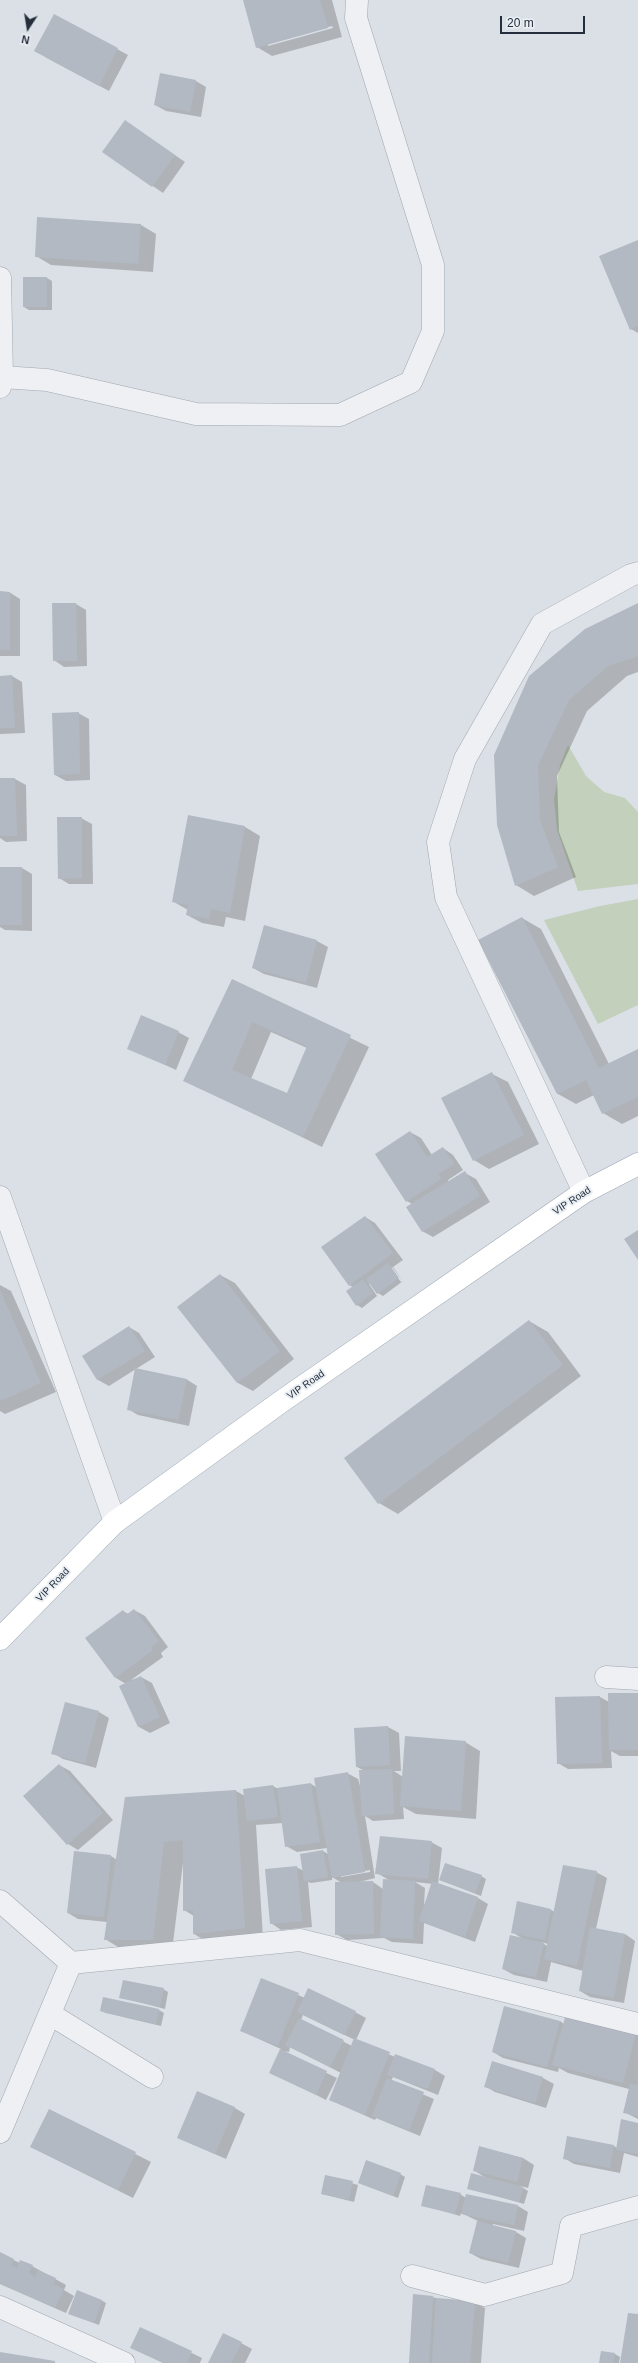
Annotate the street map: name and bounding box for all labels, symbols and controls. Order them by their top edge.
north arrow [8,8,48,48]
scale bar [502,8,587,34]
text: 20 m [507,16,534,30]
text: N [20,33,31,46]
street label: VIP Road [551,1184,593,1218]
street label: VIP Road [285,1368,327,1402]
street label: VIP Road [34,1565,72,1605]

